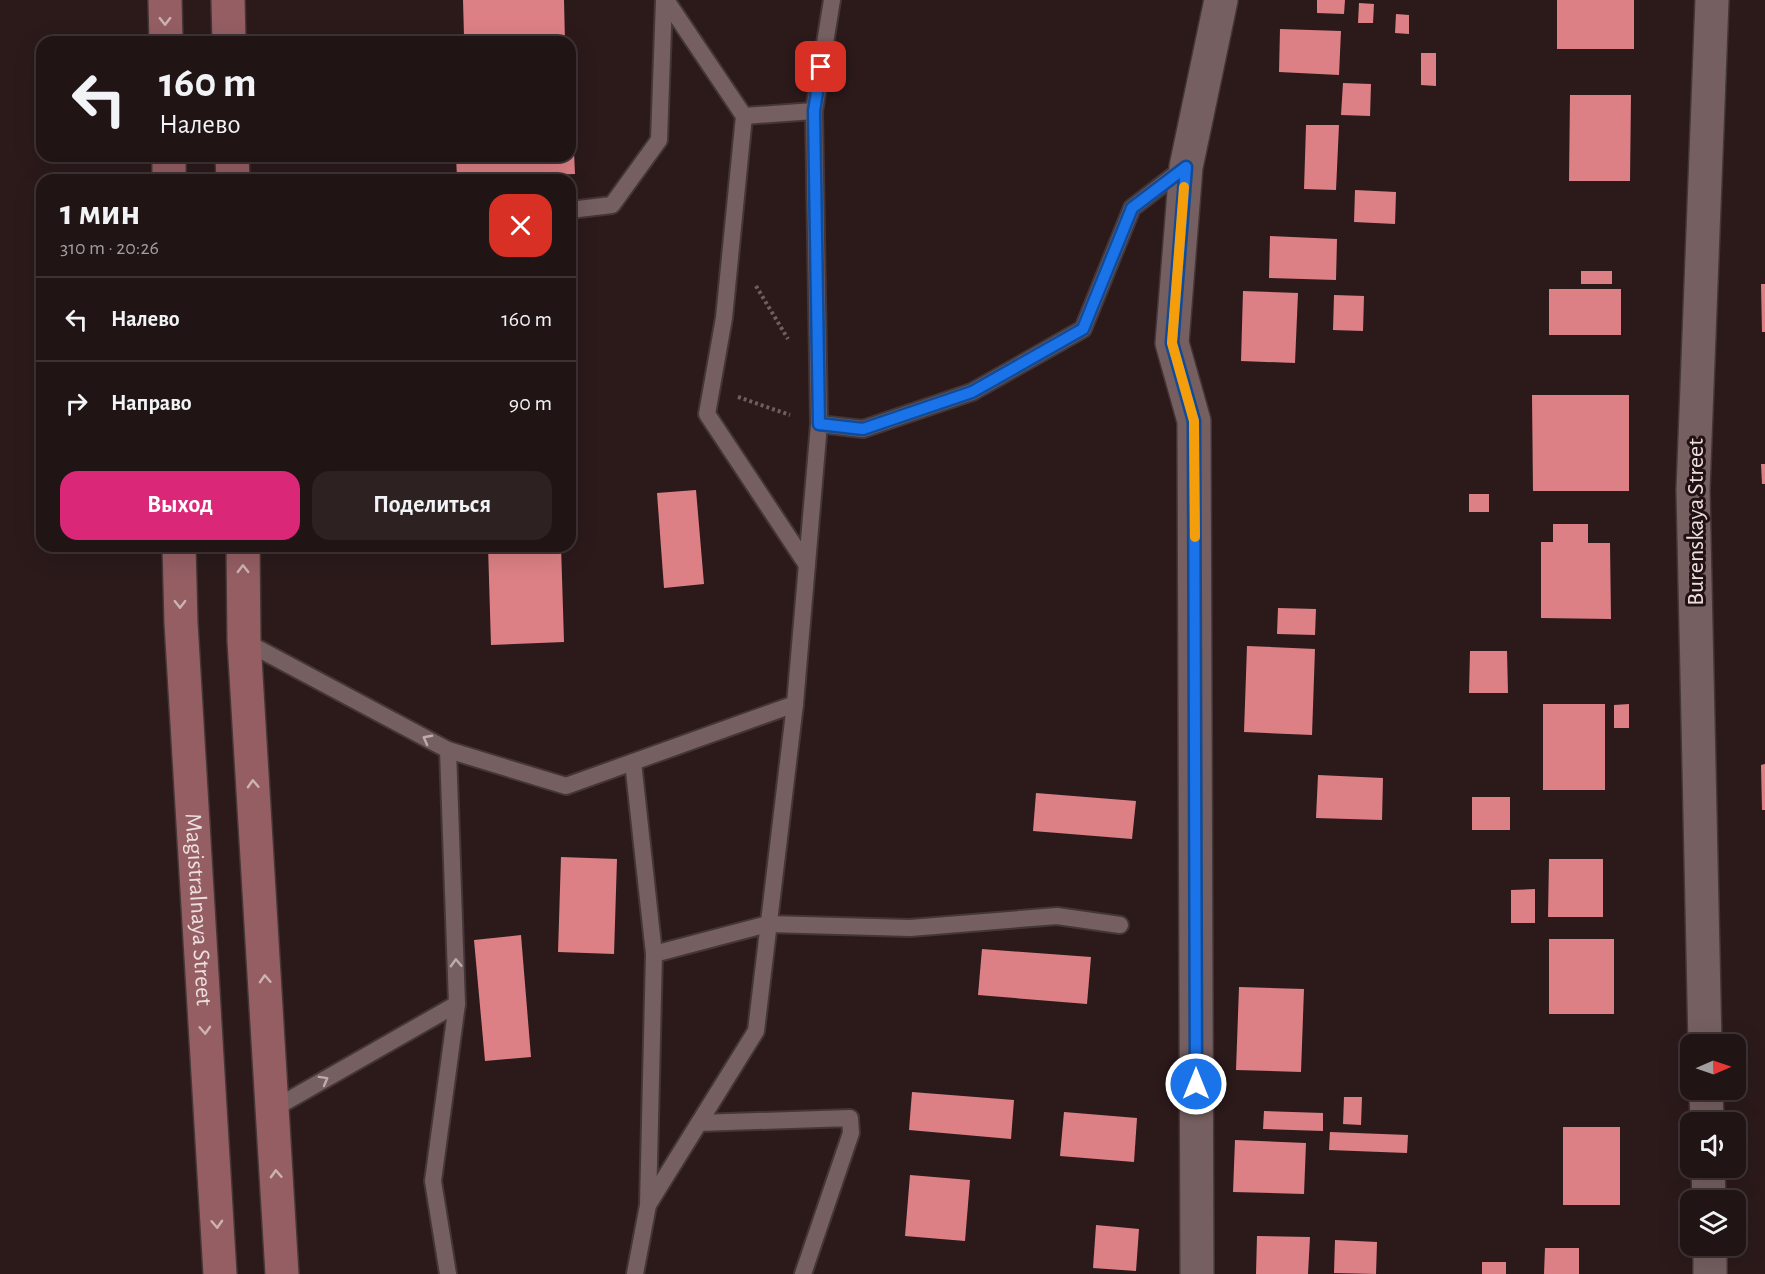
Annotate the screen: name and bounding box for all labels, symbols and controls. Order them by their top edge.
one-way arrow [159,17,171,26]
pin [795,41,846,92]
icon: arrive [804,50,837,83]
icon: left [60,60,138,138]
text: 160 m [159,62,257,104]
text: Налево [159,111,241,138]
button: close [489,194,552,257]
text: 1 мин [60,195,140,231]
text: 310 m · 20:26 [60,238,159,258]
icon: left [60,303,93,336]
text: Налево [111,308,180,330]
text: 160 m [501,308,552,330]
icon: right [60,387,93,420]
text: Направо [111,392,192,414]
text: 90 m [509,392,552,414]
street label: Burenskaya Street [1684,438,1708,606]
button: Выход [60,471,300,540]
button: Поделиться [312,471,552,540]
one-way arrow [237,564,249,573]
one-way arrow [174,600,187,609]
one-way arrow [423,735,434,746]
one-way arrow [247,780,260,789]
street label: Magistralnaya Street [180,812,216,1007]
one-way arrow [449,958,462,967]
one-way arrow [258,975,271,984]
one-way arrow [198,1025,211,1034]
north arrow [1680,1034,1746,1100]
map controls [1680,1034,1746,1256]
position arrow [1164,1052,1228,1116]
one-way arrow [317,1076,328,1087]
button: sound [1680,1112,1746,1178]
one-way arrow [270,1169,283,1178]
button: layers [1680,1190,1746,1256]
one-way arrow [210,1220,223,1229]

